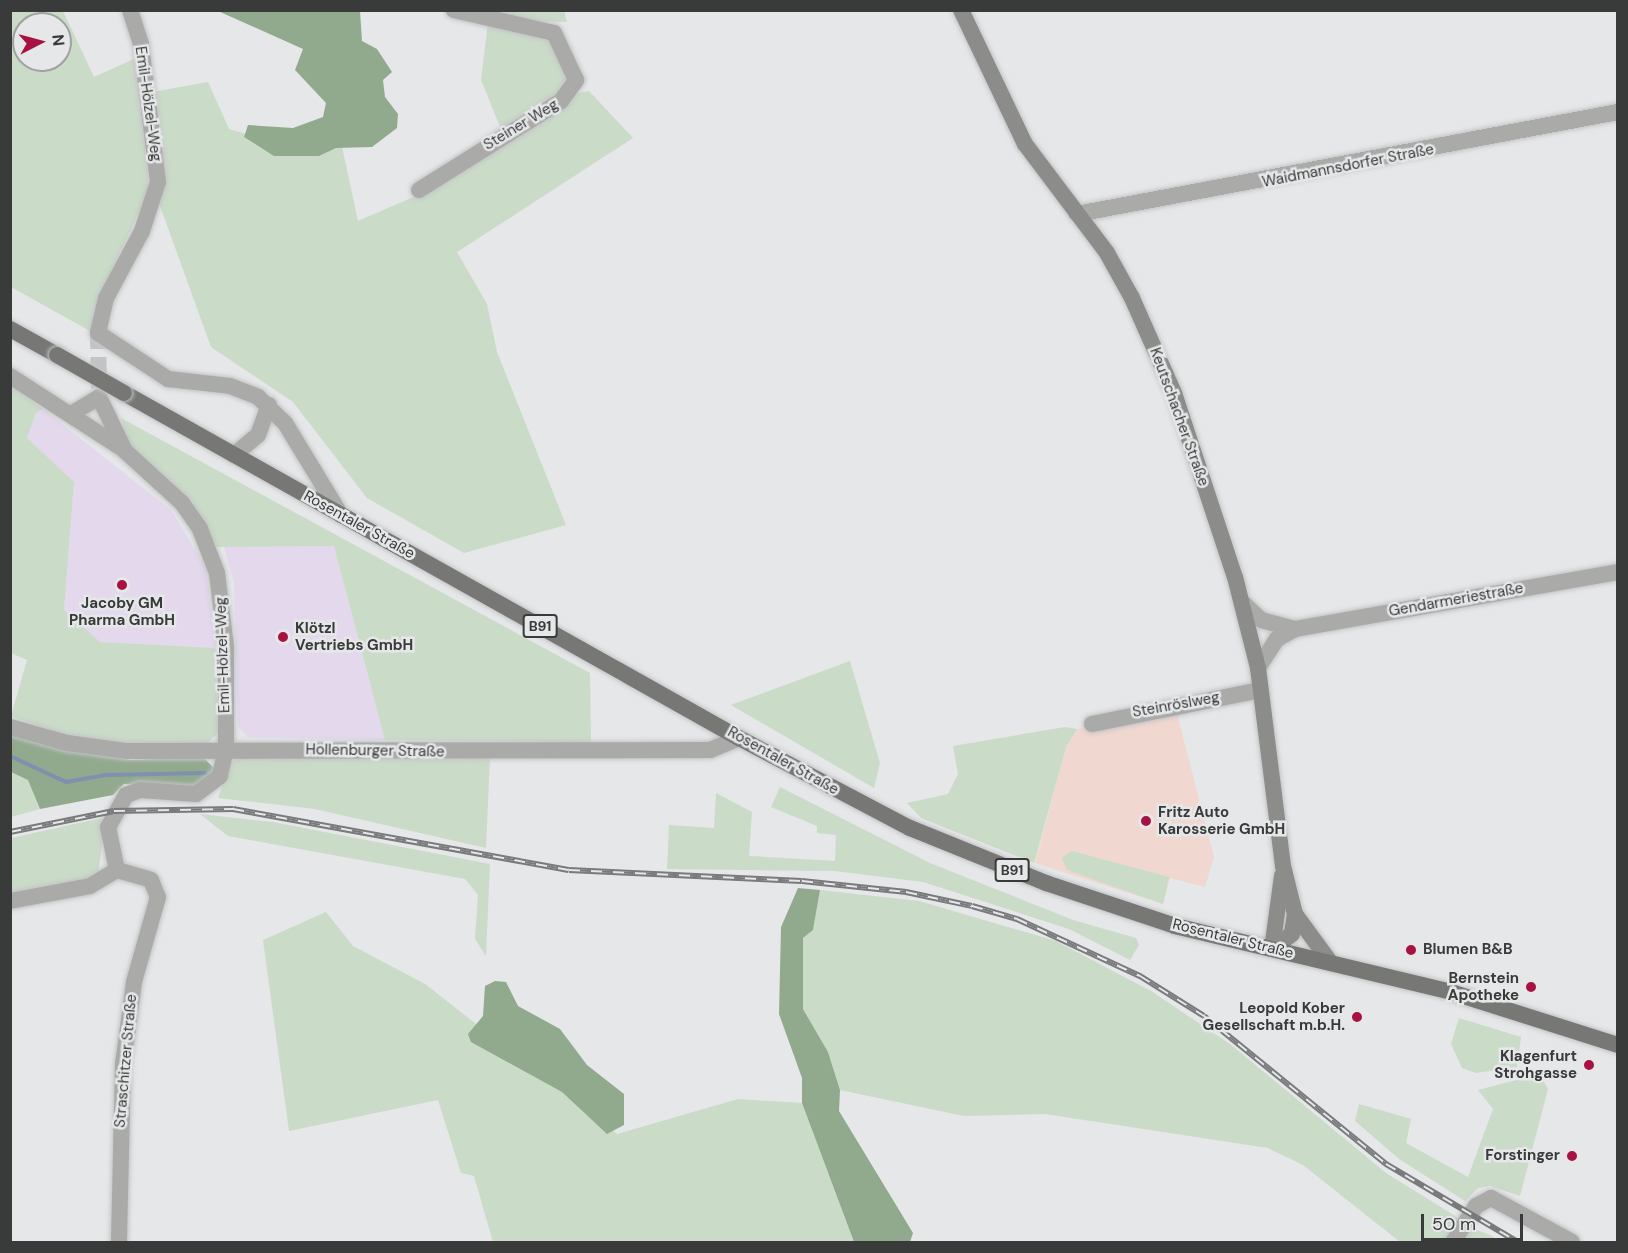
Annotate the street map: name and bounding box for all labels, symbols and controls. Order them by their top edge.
north arrow [12,12,72,72]
text: N [47,33,69,47]
street label: Emil-Hölzel-Weg [131,45,165,163]
street label: Steiner Weg [480,96,562,154]
street label: Waidmannsdorfer Straße [1261,141,1435,191]
street label: Keutschacher Straße [1146,345,1212,489]
street label: Rosentaler Straße [300,487,418,563]
marker: Jacoby GM Pharma GmbH [115,578,129,592]
street label: Gendarmeriestraße [1387,579,1525,621]
place label: Jacoby GM Pharma GmbH [69,594,175,629]
street label: Emil-Hölzel-Weg [212,597,234,713]
road number: B91 [522,615,558,637]
place label: Klötzl Vertriebs GmbH [295,619,413,654]
marker: Klötzl Vertriebs GmbH [276,630,290,644]
street label: Steinröslweg [1131,688,1221,722]
street label: Rosentaler Straße [724,723,842,799]
street label: Hollenburger Straße [305,741,445,761]
place label: Fritz Auto Karosserie GmbH [1158,803,1285,838]
marker: Fritz Auto Karosserie GmbH [1139,814,1153,828]
road number: B91 [994,859,1030,881]
street label: Rosentaler Straße [1171,915,1295,963]
place label: Blumen B&B [1423,941,1513,959]
marker: Blumen B&B [1404,943,1418,957]
place label: Bernstein Apotheke [1448,969,1519,1004]
marker: Bernstein Apotheke [1524,980,1538,994]
street label: Straschitzer Straße [111,993,141,1129]
place label: Leopold Kober Gesellschaft m.b.H. [1203,999,1345,1034]
marker: Leopold Kober Gesellschaft m.b.H. [1350,1010,1364,1024]
place label: Klagenfurt Strohgasse [1494,1047,1577,1082]
marker: Klagenfurt Strohgasse [1582,1058,1596,1072]
place label: Forstinger [1485,1147,1560,1165]
marker: Forstinger [1565,1149,1579,1163]
scale bar [1424,1202,1526,1240]
text: 50 m [1432,1212,1476,1236]

